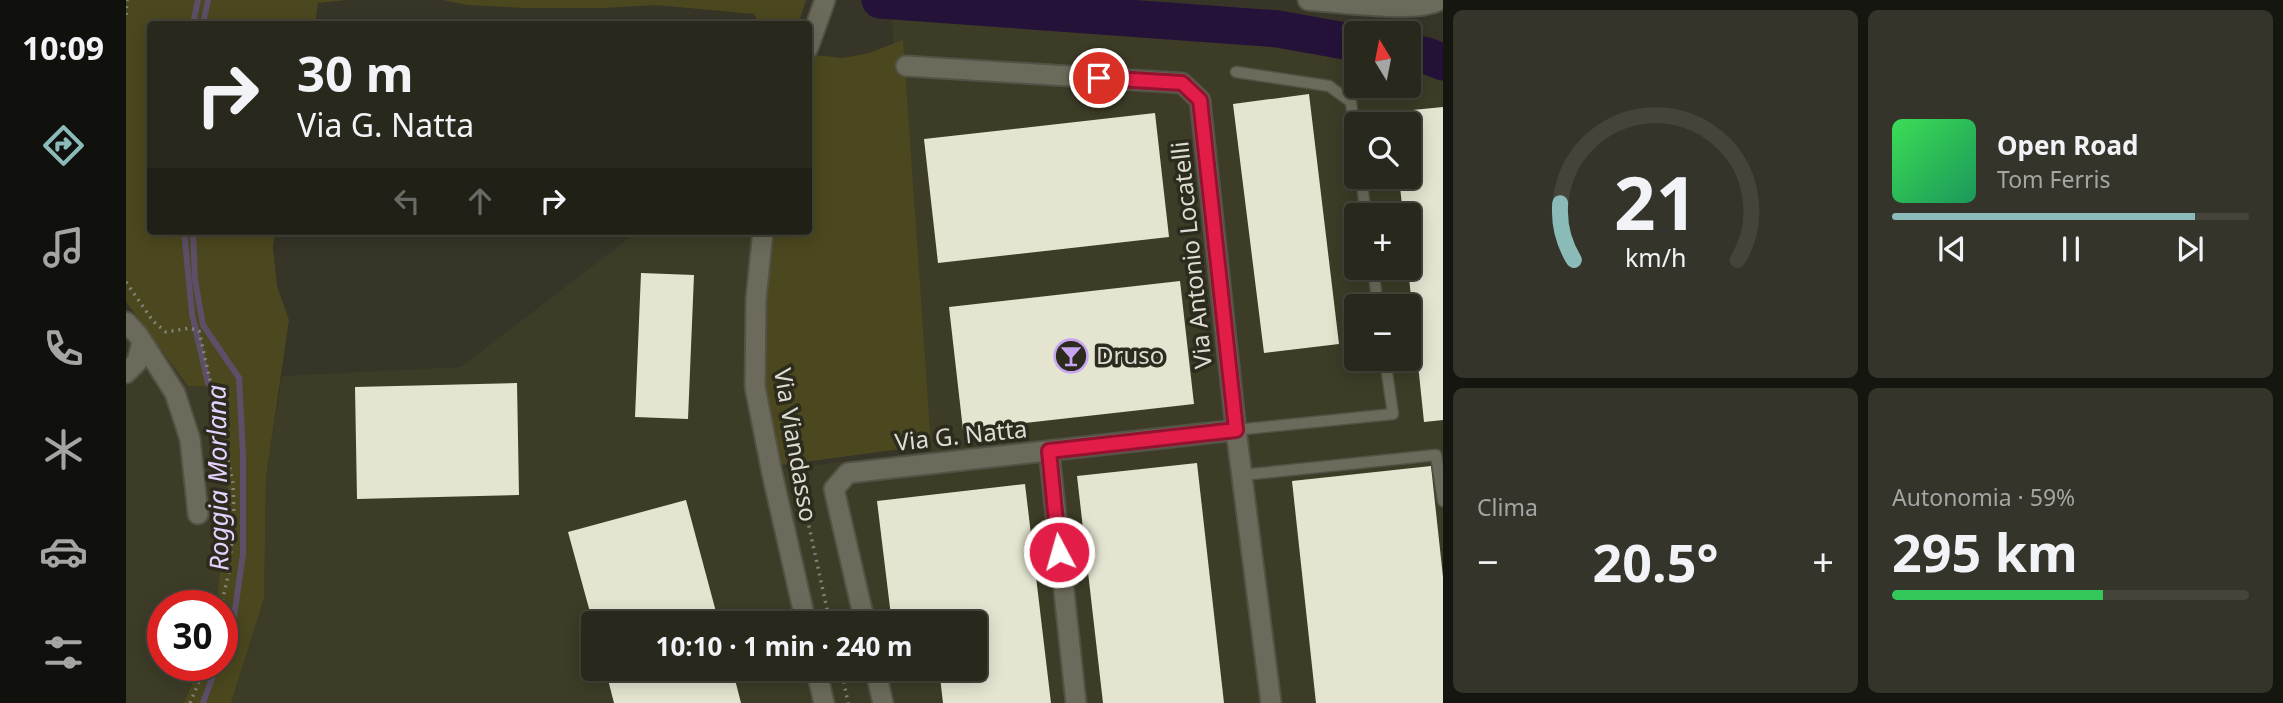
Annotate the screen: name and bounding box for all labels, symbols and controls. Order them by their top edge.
north arrow [1344,21,1421,98]
map controls [1344,21,1421,371]
text: 10:09 [22,26,104,69]
text: 30 m [297,40,414,106]
pin [1069,48,1129,108]
icon: right [182,49,273,140]
icon: arrive [1080,59,1118,97]
text: Via G. Natta [297,103,474,146]
button: search [1344,112,1421,189]
icon: directions [39,121,88,170]
text: Open Road [1997,127,2139,163]
street label: Via Antonio Locatelli [1162,140,1219,370]
text: 21 [1614,152,1697,251]
text: Tom Ferris [1997,163,2110,195]
icon: left [388,182,426,220]
icon: ahead [461,182,499,220]
icon: right [534,182,572,220]
button: + [1344,203,1421,280]
icon: music [39,223,88,272]
icon: previous [1933,230,1971,268]
icon: pause [2052,230,2090,268]
icon: next [2171,230,2209,268]
text: km/h [1625,240,1686,274]
button: − [1344,294,1421,371]
icon: phone [39,324,88,373]
bar icon: Druso [1052,337,1090,375]
place label: Druso [1096,338,1164,371]
street label: Via Viandasso [767,366,826,524]
water label: Roggia Morlana [197,384,237,571]
street label: Via G. Natta [893,411,1029,458]
icon: climate [39,425,88,474]
text: Autonomia · 59% [1892,481,2075,513]
text: Clima [1477,491,1538,523]
position arrow [1022,515,1096,589]
text: 295 km [1892,516,2078,587]
text: 20.5° [1593,526,1718,597]
icon: car [39,527,88,576]
text: − [1477,535,1499,587]
text: + [1812,535,1834,587]
speed limit sign: 30 [147,590,238,681]
icon: filters [39,628,88,677]
text: 10:10 · 1 min · 240 m [656,628,912,664]

